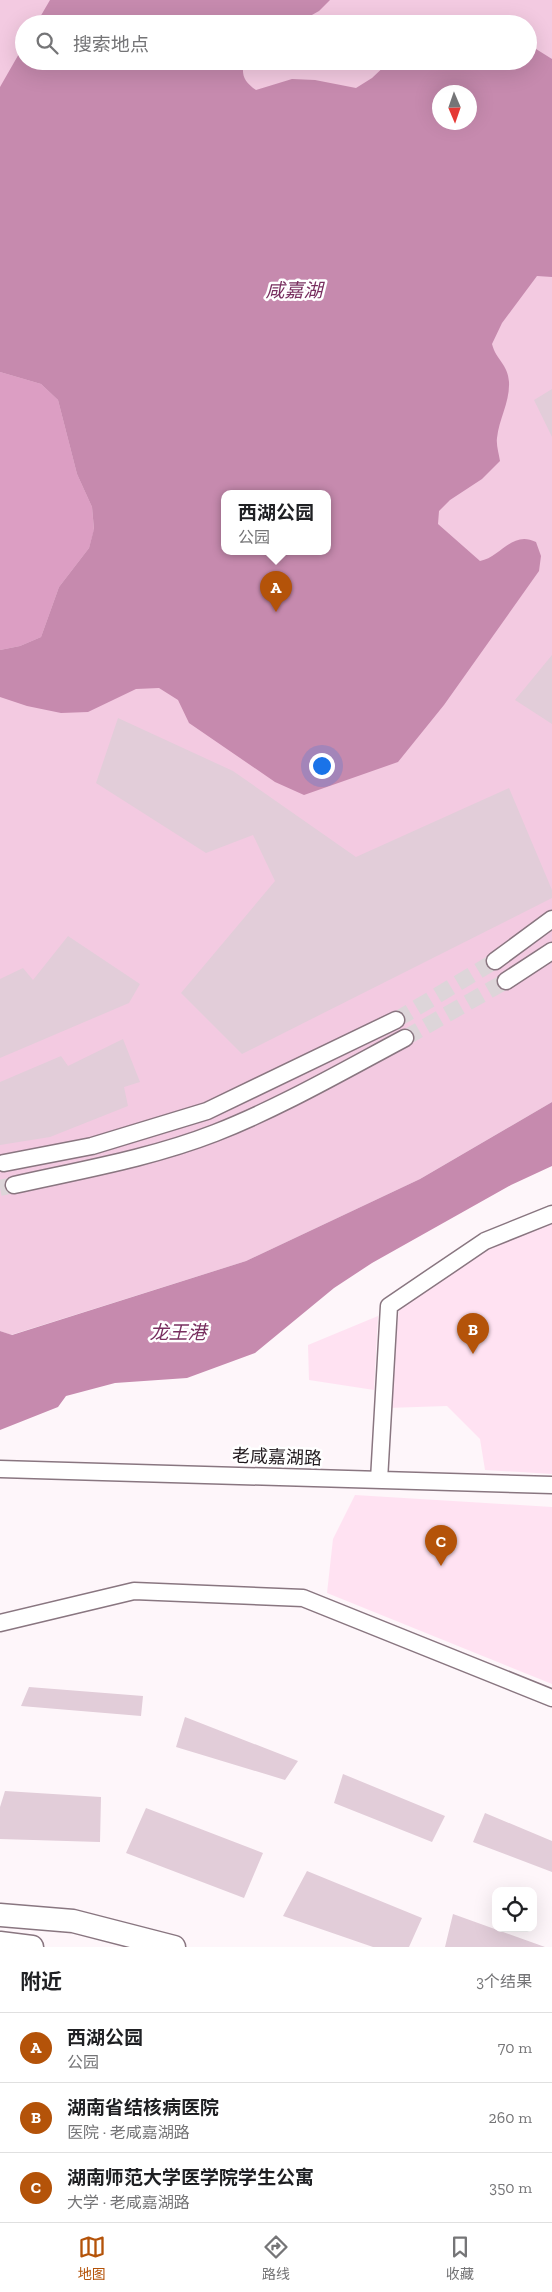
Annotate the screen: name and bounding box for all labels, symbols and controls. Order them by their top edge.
search box [15,15,537,70]
icon: search [33,29,61,57]
text: 搜索地点 [73,33,149,56]
north arrow [432,85,477,130]
water label: 咸嘉湖 [265,279,325,302]
popup [221,490,331,555]
text: 西湖公园 [238,501,314,524]
text: 公园 [238,528,270,547]
pin: A [260,571,292,612]
your location [309,753,335,779]
pin: B [457,1313,489,1354]
water label: 龙王港 [149,1321,209,1344]
street label: 老咸嘉湖路 [232,1444,322,1470]
pin: C [425,1525,457,1566]
map controls [492,1887,537,1932]
button: locate [492,1887,537,1932]
text: 附近 [20,1969,62,1994]
text: 3个结果 [476,1972,532,1991]
text: 西湖公园 [67,2026,143,2049]
text: A [31,2038,42,2057]
text: 70 m [498,2038,532,2057]
text: 公园 [67,2053,99,2072]
text: 湖南省结核病医院 [67,2096,219,2119]
text: B [31,2108,41,2127]
text: 260 m [489,2108,532,2127]
text: 医院 · 老咸嘉湖路 [67,2123,190,2142]
text: 湖南师范大学医学院学生公寓 [67,2166,314,2189]
text: C [31,2178,41,2197]
text: 350 m [489,2178,532,2197]
text: 大学 · 老咸嘉湖路 [67,2193,190,2212]
tab: 地图 [78,2233,106,2283]
tab: 路线 [262,2233,290,2283]
tab: 收藏 [446,2233,474,2283]

